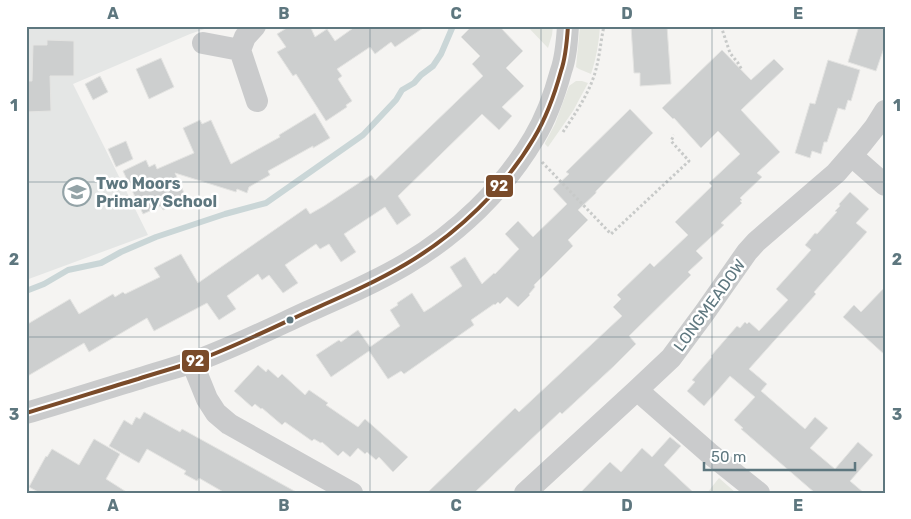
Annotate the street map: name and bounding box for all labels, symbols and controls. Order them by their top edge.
text: A [107,4,119,23]
text: B [278,4,290,23]
text: C [450,4,462,23]
text: D [621,4,633,23]
text: E [793,4,803,23]
text: 1 [10,96,18,115]
text: 1 [893,96,901,115]
place label: Two Moors Primary School [96,174,217,211]
line badge: 92 [485,174,514,198]
school or university icon: Two Moors Primary School [62,177,92,207]
text: 92 [490,178,508,195]
text: 2 [9,250,19,269]
text: 2 [892,250,902,269]
street label: LONGMEADOW [670,255,749,355]
unlabelled marker [285,315,295,325]
line badge: 92 [181,349,210,373]
text: 92 [186,353,204,370]
text: 3 [9,405,19,424]
text: 3 [892,405,902,424]
scale bar [704,439,855,471]
text: 50 m [711,448,746,466]
text: A [107,496,119,515]
text: B [278,496,290,515]
text: C [450,496,462,515]
text: D [621,496,633,515]
text: E [793,496,803,515]

